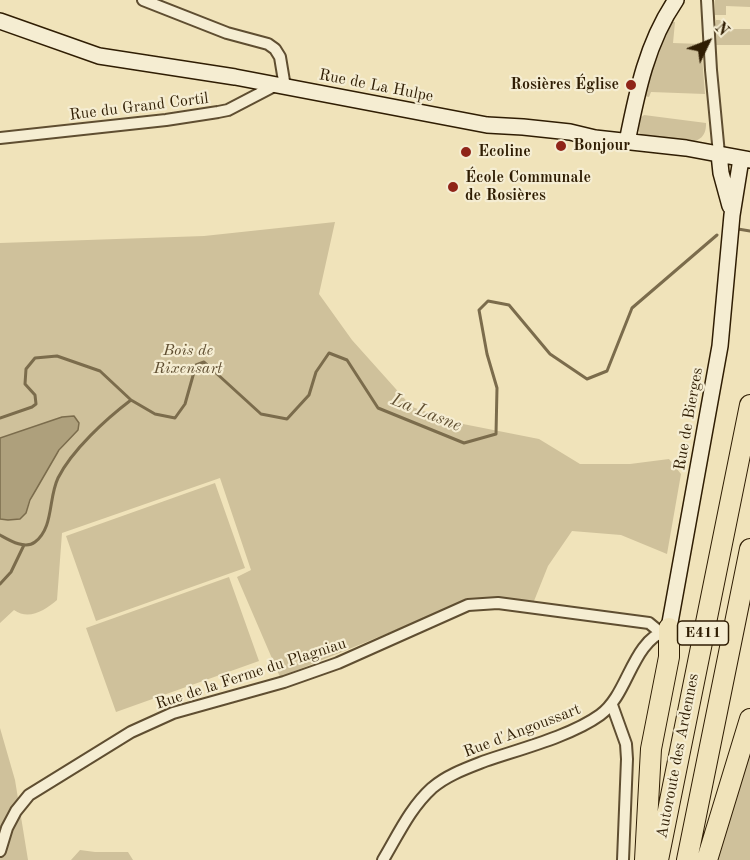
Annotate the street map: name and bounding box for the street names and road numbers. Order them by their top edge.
street label: Rue de La Hulpe [317,65,435,107]
street label: Rue du Grand Cortil [68,89,210,125]
street label: Rue de Bierges [670,366,708,472]
road number: E411 [678,621,728,645]
street label: Rue de la Ferme du Plagniau [153,634,349,714]
street label: Autoroute des Ardennes [653,672,703,840]
street label: Rue d'Angoussart [461,700,583,762]

